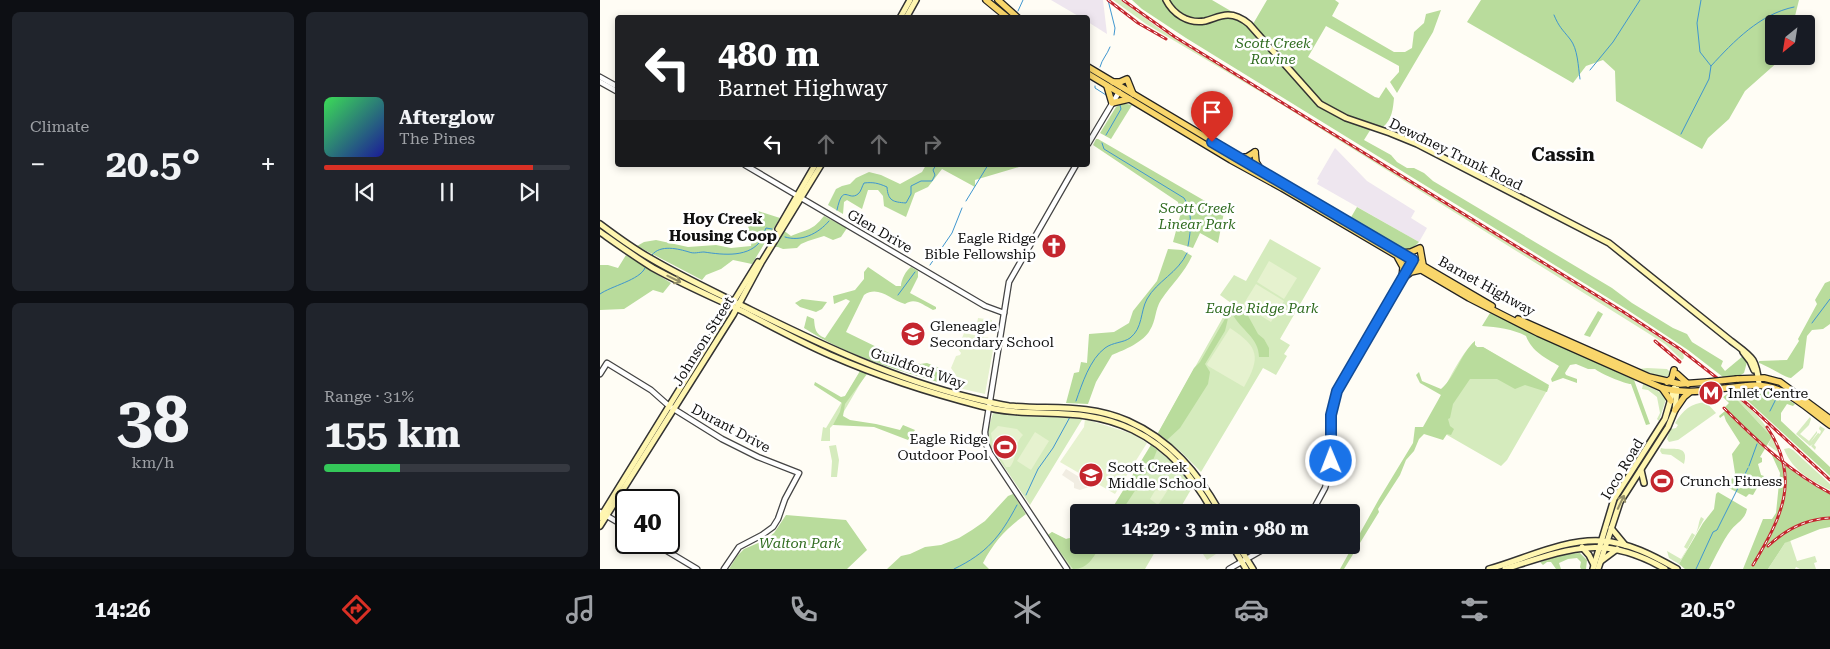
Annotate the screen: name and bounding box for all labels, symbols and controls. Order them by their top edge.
north arrow [1765,15,1815,65]
map controls [1765,15,1815,65]
text: 480 m [718,34,819,75]
icon: left [635,35,700,100]
park label: Scott Creek Ravine [1234,35,1311,67]
text: Barnet Highway [718,76,888,101]
pin [1191,91,1233,142]
icon: arrive [1198,98,1226,126]
text: Afterglow [399,106,495,129]
street label: Dewdney Trunk Road [1387,115,1525,193]
text: Climate [30,117,89,136]
text: The Pines [399,129,475,148]
icon: left [759,130,787,158]
icon: ahead [812,130,840,158]
icon: ahead [865,130,893,158]
icon: right [918,130,946,158]
text: 20.5° [106,142,200,186]
district label: Cassin [1531,143,1595,166]
text: − [30,148,46,181]
text: + [260,148,276,181]
icon: previous [351,178,379,206]
icon: pause [433,178,461,206]
icon: next [515,178,543,206]
park label: Scott Creek Linear Park [1157,200,1236,232]
street label: Glen Drive [845,206,915,256]
district label: Hoy Creek Housing Coop [669,210,777,245]
place label: Eagle Ridge Bible Fellowship [924,230,1036,262]
church icon: Eagle Ridge Bible Fellowship [1041,233,1067,259]
street label: Barnet Highway [1436,253,1539,320]
one-way arrow [667,274,682,284]
street label: Johnson Street [669,293,737,389]
park label: Eagle Ridge Park [1205,300,1319,316]
place label: Gleneagle Secondary School [930,318,1055,350]
school or university icon: Gleneagle Secondary School [900,321,926,347]
street label: Guildford Way [869,344,968,392]
metro station icon: Inlet Centre [1698,380,1724,406]
text: 38 [117,382,189,458]
place label: Inlet Centre [1728,385,1809,401]
text: Range · 31% [324,387,414,406]
street label: Durant Drive [689,400,773,456]
text: 155 km [324,412,460,456]
place label: Eagle Ridge Outdoor Pool [897,431,989,463]
sports icon: Eagle Ridge Outdoor Pool [992,434,1018,460]
position arrow [1304,434,1356,486]
street label: Ioco Road [1598,436,1646,502]
text: km/h [132,453,174,472]
place label: Scott Creek Middle School [1108,459,1207,491]
school or university icon: Scott Creek Middle School [1078,462,1104,488]
sports icon: Crunch Fitness [1649,468,1675,494]
place label: Crunch Fitness [1680,473,1782,489]
speed limit sign: 40 [615,489,680,554]
one-way arrow [1617,495,1626,510]
text: 14:29 · 3 min · 980 m [1121,517,1309,540]
park label: Walton Park [759,535,842,551]
icon: directions [339,592,374,627]
icon: music [563,592,598,627]
icon: phone [786,592,821,627]
icon: climate [1010,592,1045,627]
icon: car [1234,592,1269,627]
icon: filters [1457,592,1492,627]
text: 14:26 [94,597,150,622]
text: 20.5° [1681,597,1736,622]

